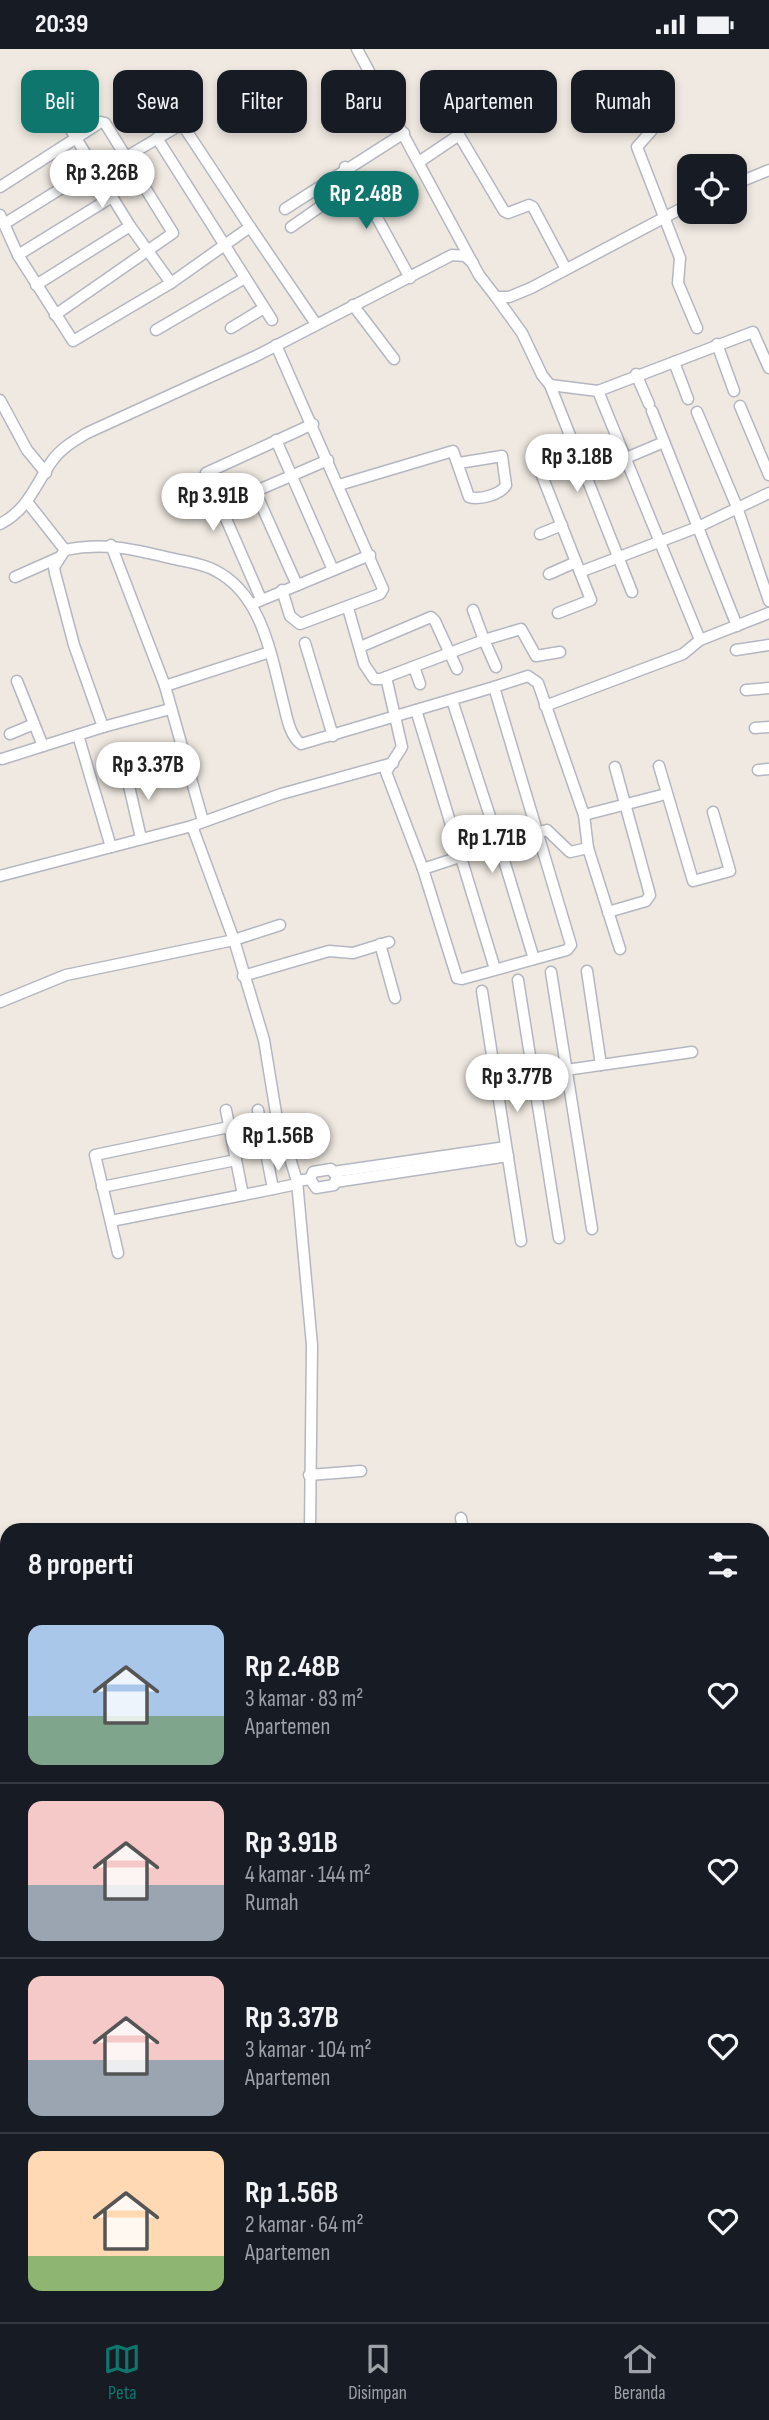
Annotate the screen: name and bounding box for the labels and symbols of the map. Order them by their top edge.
pin: Rp 3.26B [30,151,174,210]
pin: Rp 2.48B [294,171,438,231]
pin: Rp 3.18B [505,435,649,494]
pin: Rp 3.91B [141,473,285,533]
pin: Rp 3.37B [76,743,220,802]
pin: Rp 1.71B [420,815,564,875]
pin: Rp 3.77B [445,1055,589,1114]
pin: Rp 1.56B [206,1113,350,1173]

